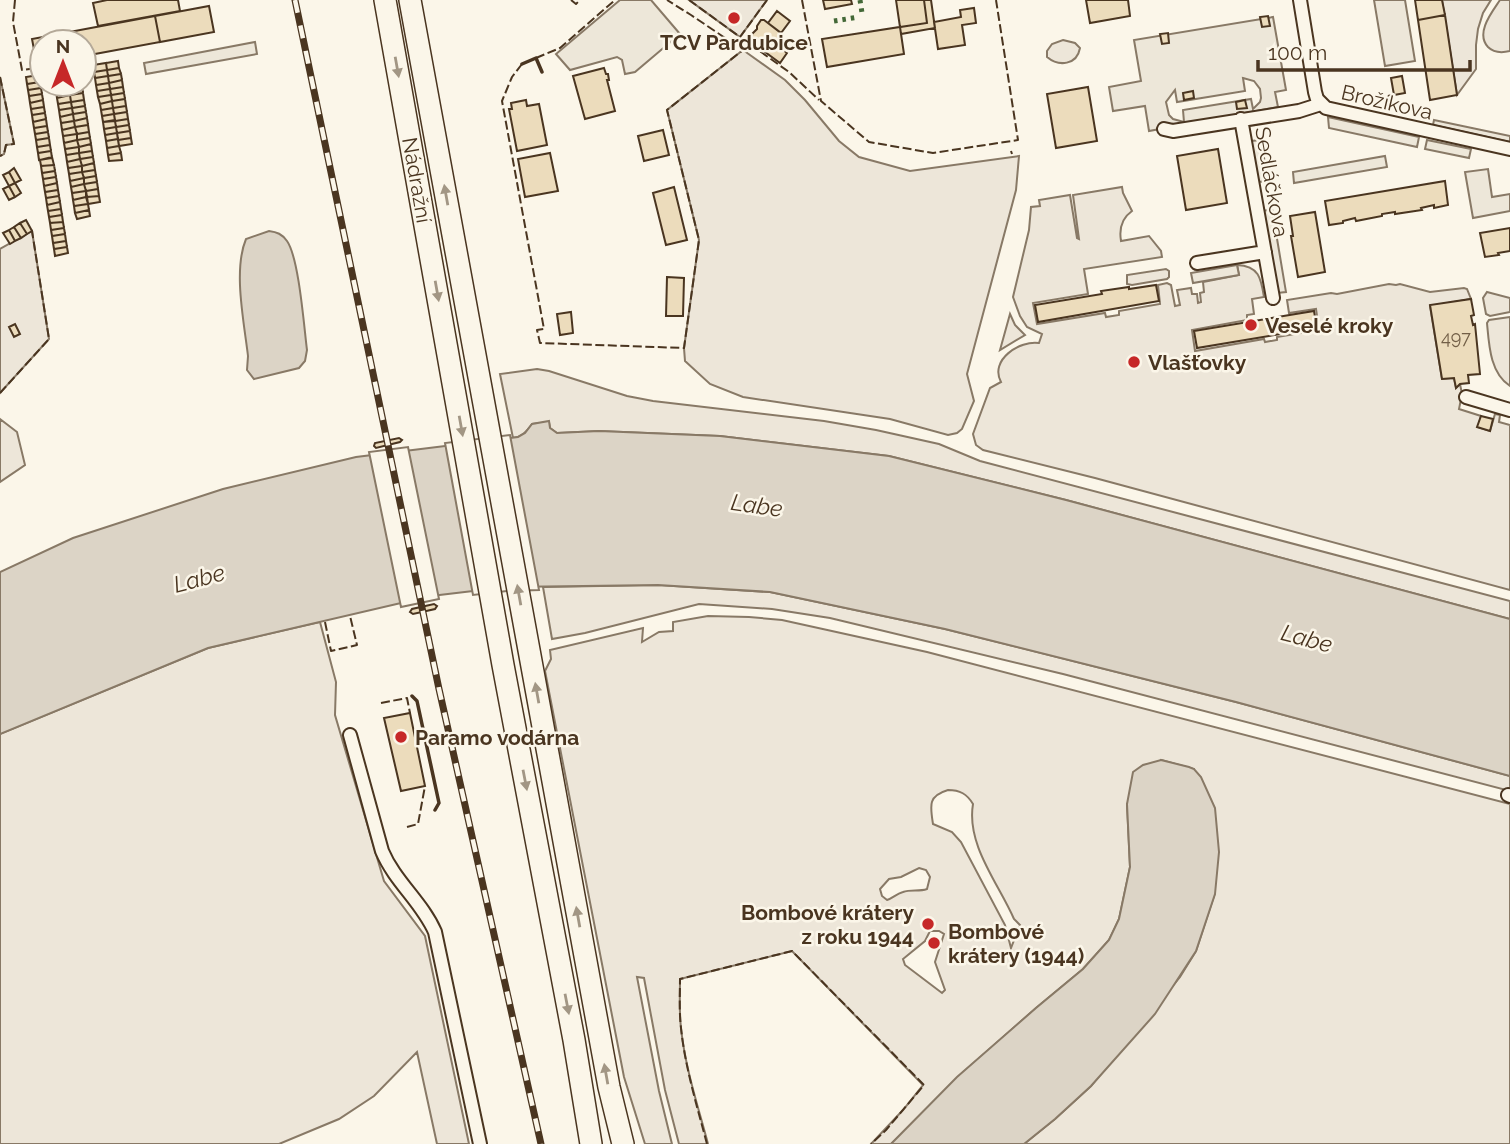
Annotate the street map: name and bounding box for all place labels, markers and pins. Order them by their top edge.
marker: TCV Pardubice [726,10,742,26]
place label: TCV Pardubice [660,30,808,55]
place label: Veselé kroky [1265,313,1394,338]
marker: Veselé kroky [1243,317,1259,333]
place label: Vlašťovky [1148,350,1247,375]
marker: Vlašťovky [1126,354,1142,370]
place label: Paramo vodárna [415,725,579,750]
marker: Paramo vodárna [393,729,409,745]
place label: Bombové krátery z roku 1944 [741,900,914,949]
marker: Bombové krátery z roku 1944 [920,916,936,932]
place label: Bombové krátery (1944) [948,919,1084,968]
marker: Bombové krátery (1944) [926,935,942,951]

